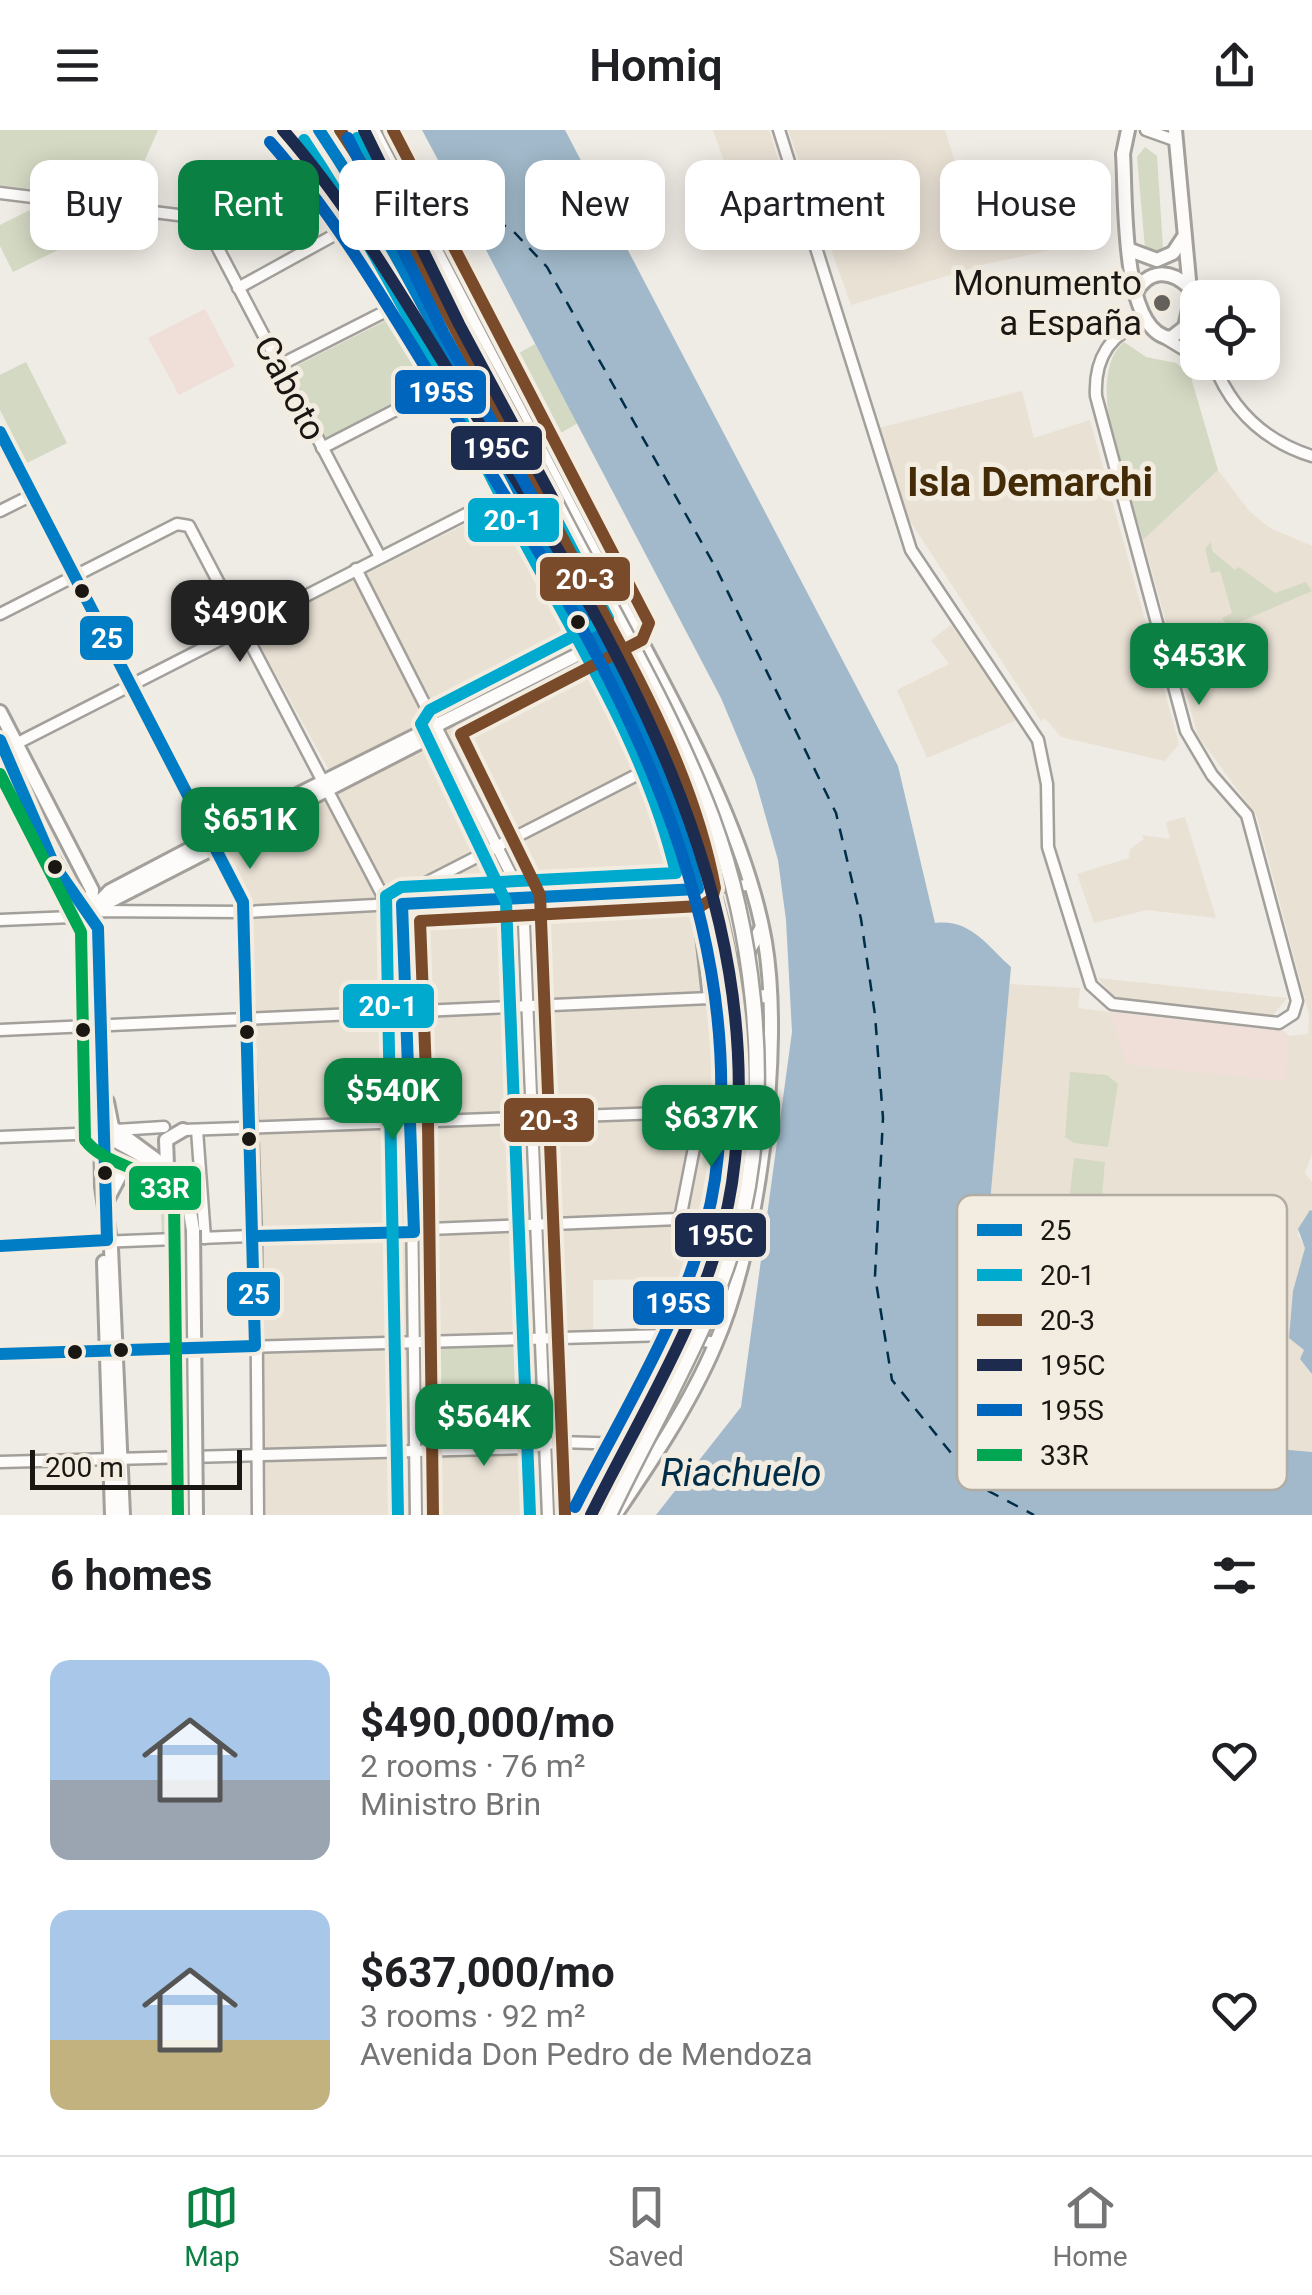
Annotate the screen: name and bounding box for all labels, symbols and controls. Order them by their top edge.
icon: menu [50,38,105,93]
icon: share [1207,38,1262,93]
text: Homiq [589,39,723,92]
chip: Buy [30,160,158,250]
chip: Rent [178,160,319,250]
chip: Filters [339,160,505,250]
chip: New [525,160,665,250]
chip: Apartment [685,160,920,250]
chip: House [940,160,1111,250]
place label: Monumento a España [953,263,1142,344]
map controls [1180,280,1280,380]
button: locate [1180,280,1280,380]
marker: Monumento a España [1151,292,1173,314]
street label: Caboto [245,329,334,448]
line badge: 195S [393,368,488,416]
text: 195S [408,376,474,409]
line badge: 195C [449,424,544,472]
text: 195C [463,432,529,465]
district label: Isla Demarchi [907,459,1153,506]
line badge: 20-1 [466,496,561,544]
text: 20-1 [483,504,543,537]
line badge: 20-3 [538,555,632,603]
text: 20-3 [555,563,615,596]
pin: $490K [170,580,310,665]
unlabelled marker [72,581,92,601]
text: $490K [193,593,287,631]
unlabelled marker [568,612,588,632]
line badge: 25 [78,614,135,662]
text: 25 [91,622,123,655]
pin: $453K [1129,623,1269,708]
text: $453K [1152,636,1246,674]
pin: $651K [180,787,320,872]
text: $651K [203,800,297,838]
unlabelled marker [45,857,65,877]
line badge: 20-1 [341,982,436,1030]
text: 20-1 [358,990,418,1023]
unlabelled marker [73,1020,93,1040]
unlabelled marker [237,1022,257,1042]
pin: $540K [323,1058,463,1143]
text: $540K [346,1071,440,1109]
pin: $637K [641,1085,781,1170]
line badge: 20-3 [502,1096,596,1144]
text: $637K [664,1098,758,1136]
text: 20-3 [519,1104,579,1137]
unlabelled marker [239,1129,259,1149]
unlabelled marker [95,1163,115,1183]
line badge: 33R [127,1164,203,1212]
text: 33R [140,1172,190,1205]
legend [957,1195,1287,1490]
line badge: 195C [673,1211,768,1259]
text: 25 [1040,1214,1071,1247]
text: 195C [687,1219,753,1252]
text: 20-1 [1040,1259,1095,1292]
line badge: 25 [225,1270,282,1318]
text: 25 [238,1278,270,1311]
line badge: 195S [631,1279,726,1327]
text: 195S [645,1287,711,1320]
text: 20-3 [1040,1304,1095,1337]
unlabelled marker [111,1340,131,1360]
unlabelled marker [65,1342,85,1362]
text: 195C [1040,1349,1105,1382]
pin: $564K [414,1384,554,1469]
text: 195S [1040,1394,1104,1427]
text: $564K [437,1397,531,1435]
text: 33R [1040,1439,1089,1472]
scale bar [30,1445,242,1490]
text: 200 m [45,1451,124,1484]
water label: Riachuelo [660,1451,822,1495]
icon: filters [1207,1548,1262,1603]
text: 6 homes [50,1551,212,1600]
text: $490,000/mo [360,1698,615,1747]
icon: home [130,1700,250,1820]
icon: heart [1207,1733,1262,1788]
text: 2 rooms · 76 m² [360,1747,585,1785]
text: Ministro Brin [360,1785,541,1823]
text: $637,000/mo [360,1948,615,1997]
icon: home [130,1950,250,2070]
icon: heart [1207,1983,1262,2038]
text: 3 rooms · 92 m² [360,1997,585,2035]
text: Avenida Don Pedro de Mendoza [360,2035,813,2073]
tab: Map [184,2180,240,2273]
tab: Saved [608,2180,684,2273]
tab: Home [1052,2180,1128,2273]

